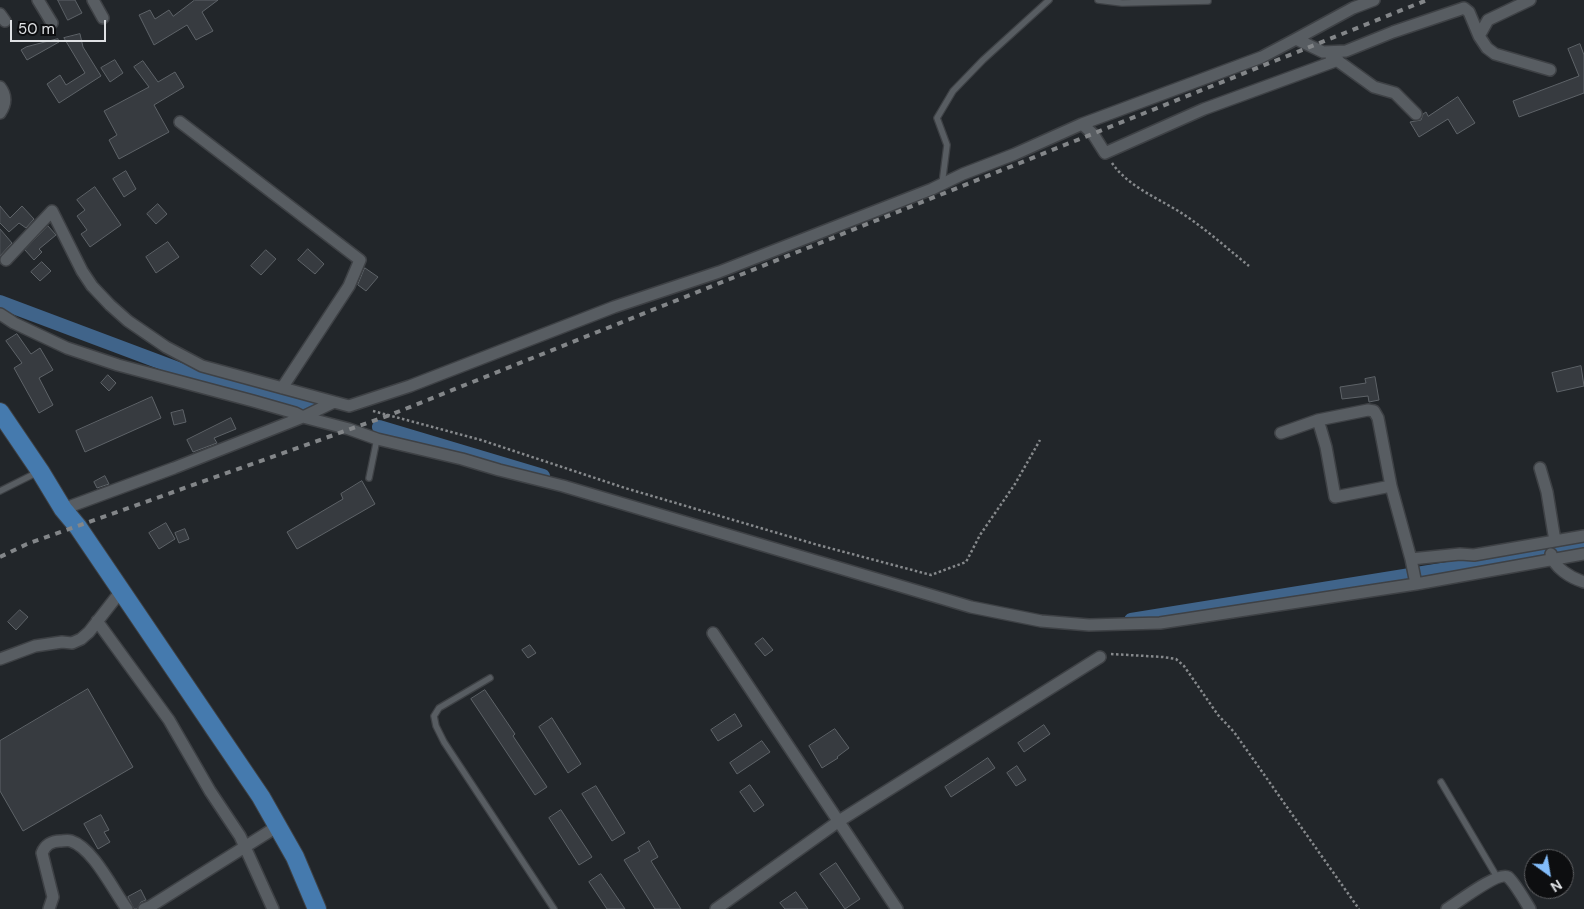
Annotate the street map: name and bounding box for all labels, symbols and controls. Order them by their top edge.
scale bar [12,10,109,42]
text: 50 m [18,19,55,39]
north arrow [1524,849,1574,899]
text: N [1547,876,1566,896]

